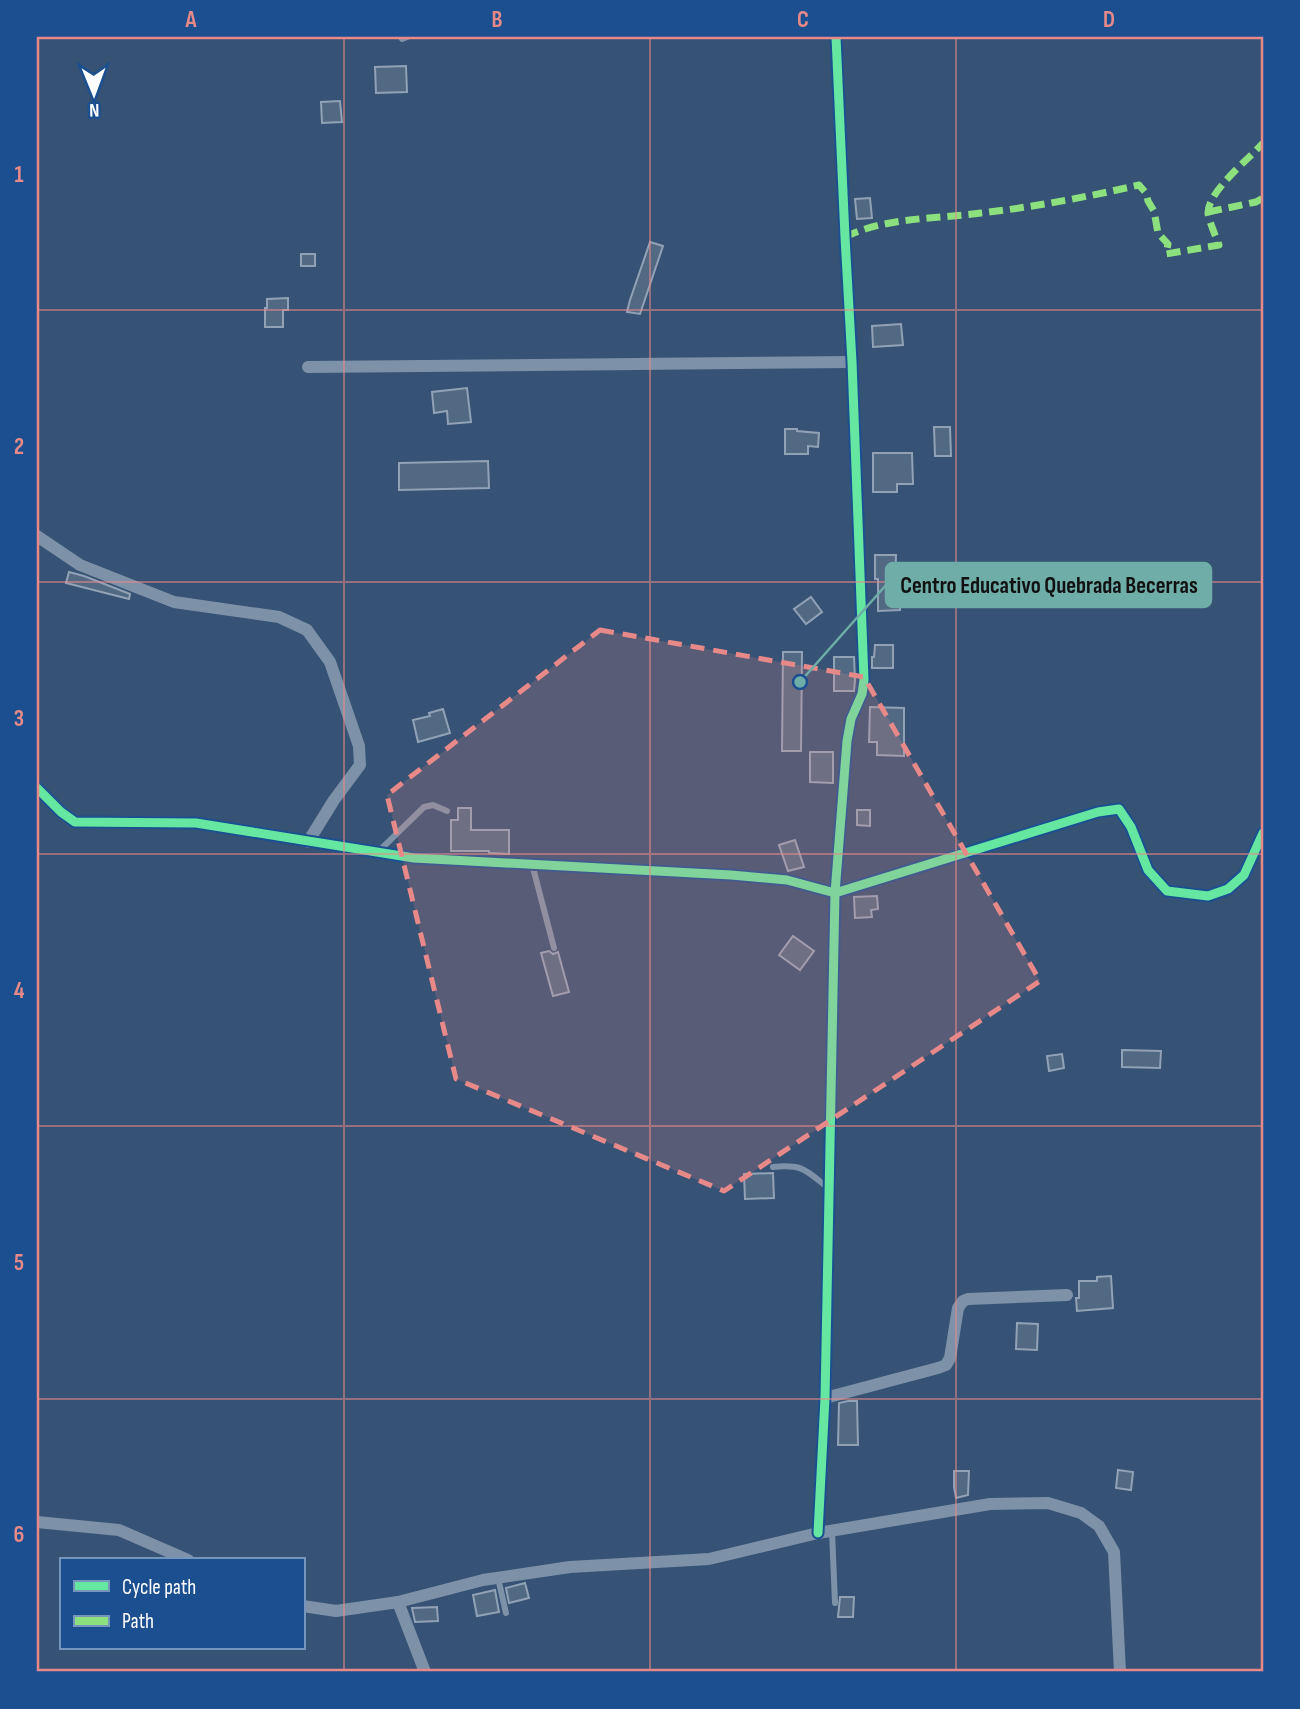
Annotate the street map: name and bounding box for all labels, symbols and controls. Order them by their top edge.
text: A [185,6,198,34]
text: B [492,6,503,34]
text: C [797,6,809,34]
text: D [1103,6,1115,34]
north arrow [60,60,130,130]
text: N [89,98,100,121]
text: 1 [14,161,24,189]
text: 2 [14,433,24,461]
callout: Centro Educativo Quebrada Becerras [886,563,1211,607]
text: Centro Educativo Quebrada Becerras [900,572,1198,600]
text: 3 [14,705,24,733]
text: 4 [14,977,25,1005]
text: 5 [14,1249,24,1277]
text: 6 [14,1521,24,1549]
legend [60,1558,304,1650]
text: Cycle path [122,1575,196,1600]
text: Path [122,1609,154,1634]

